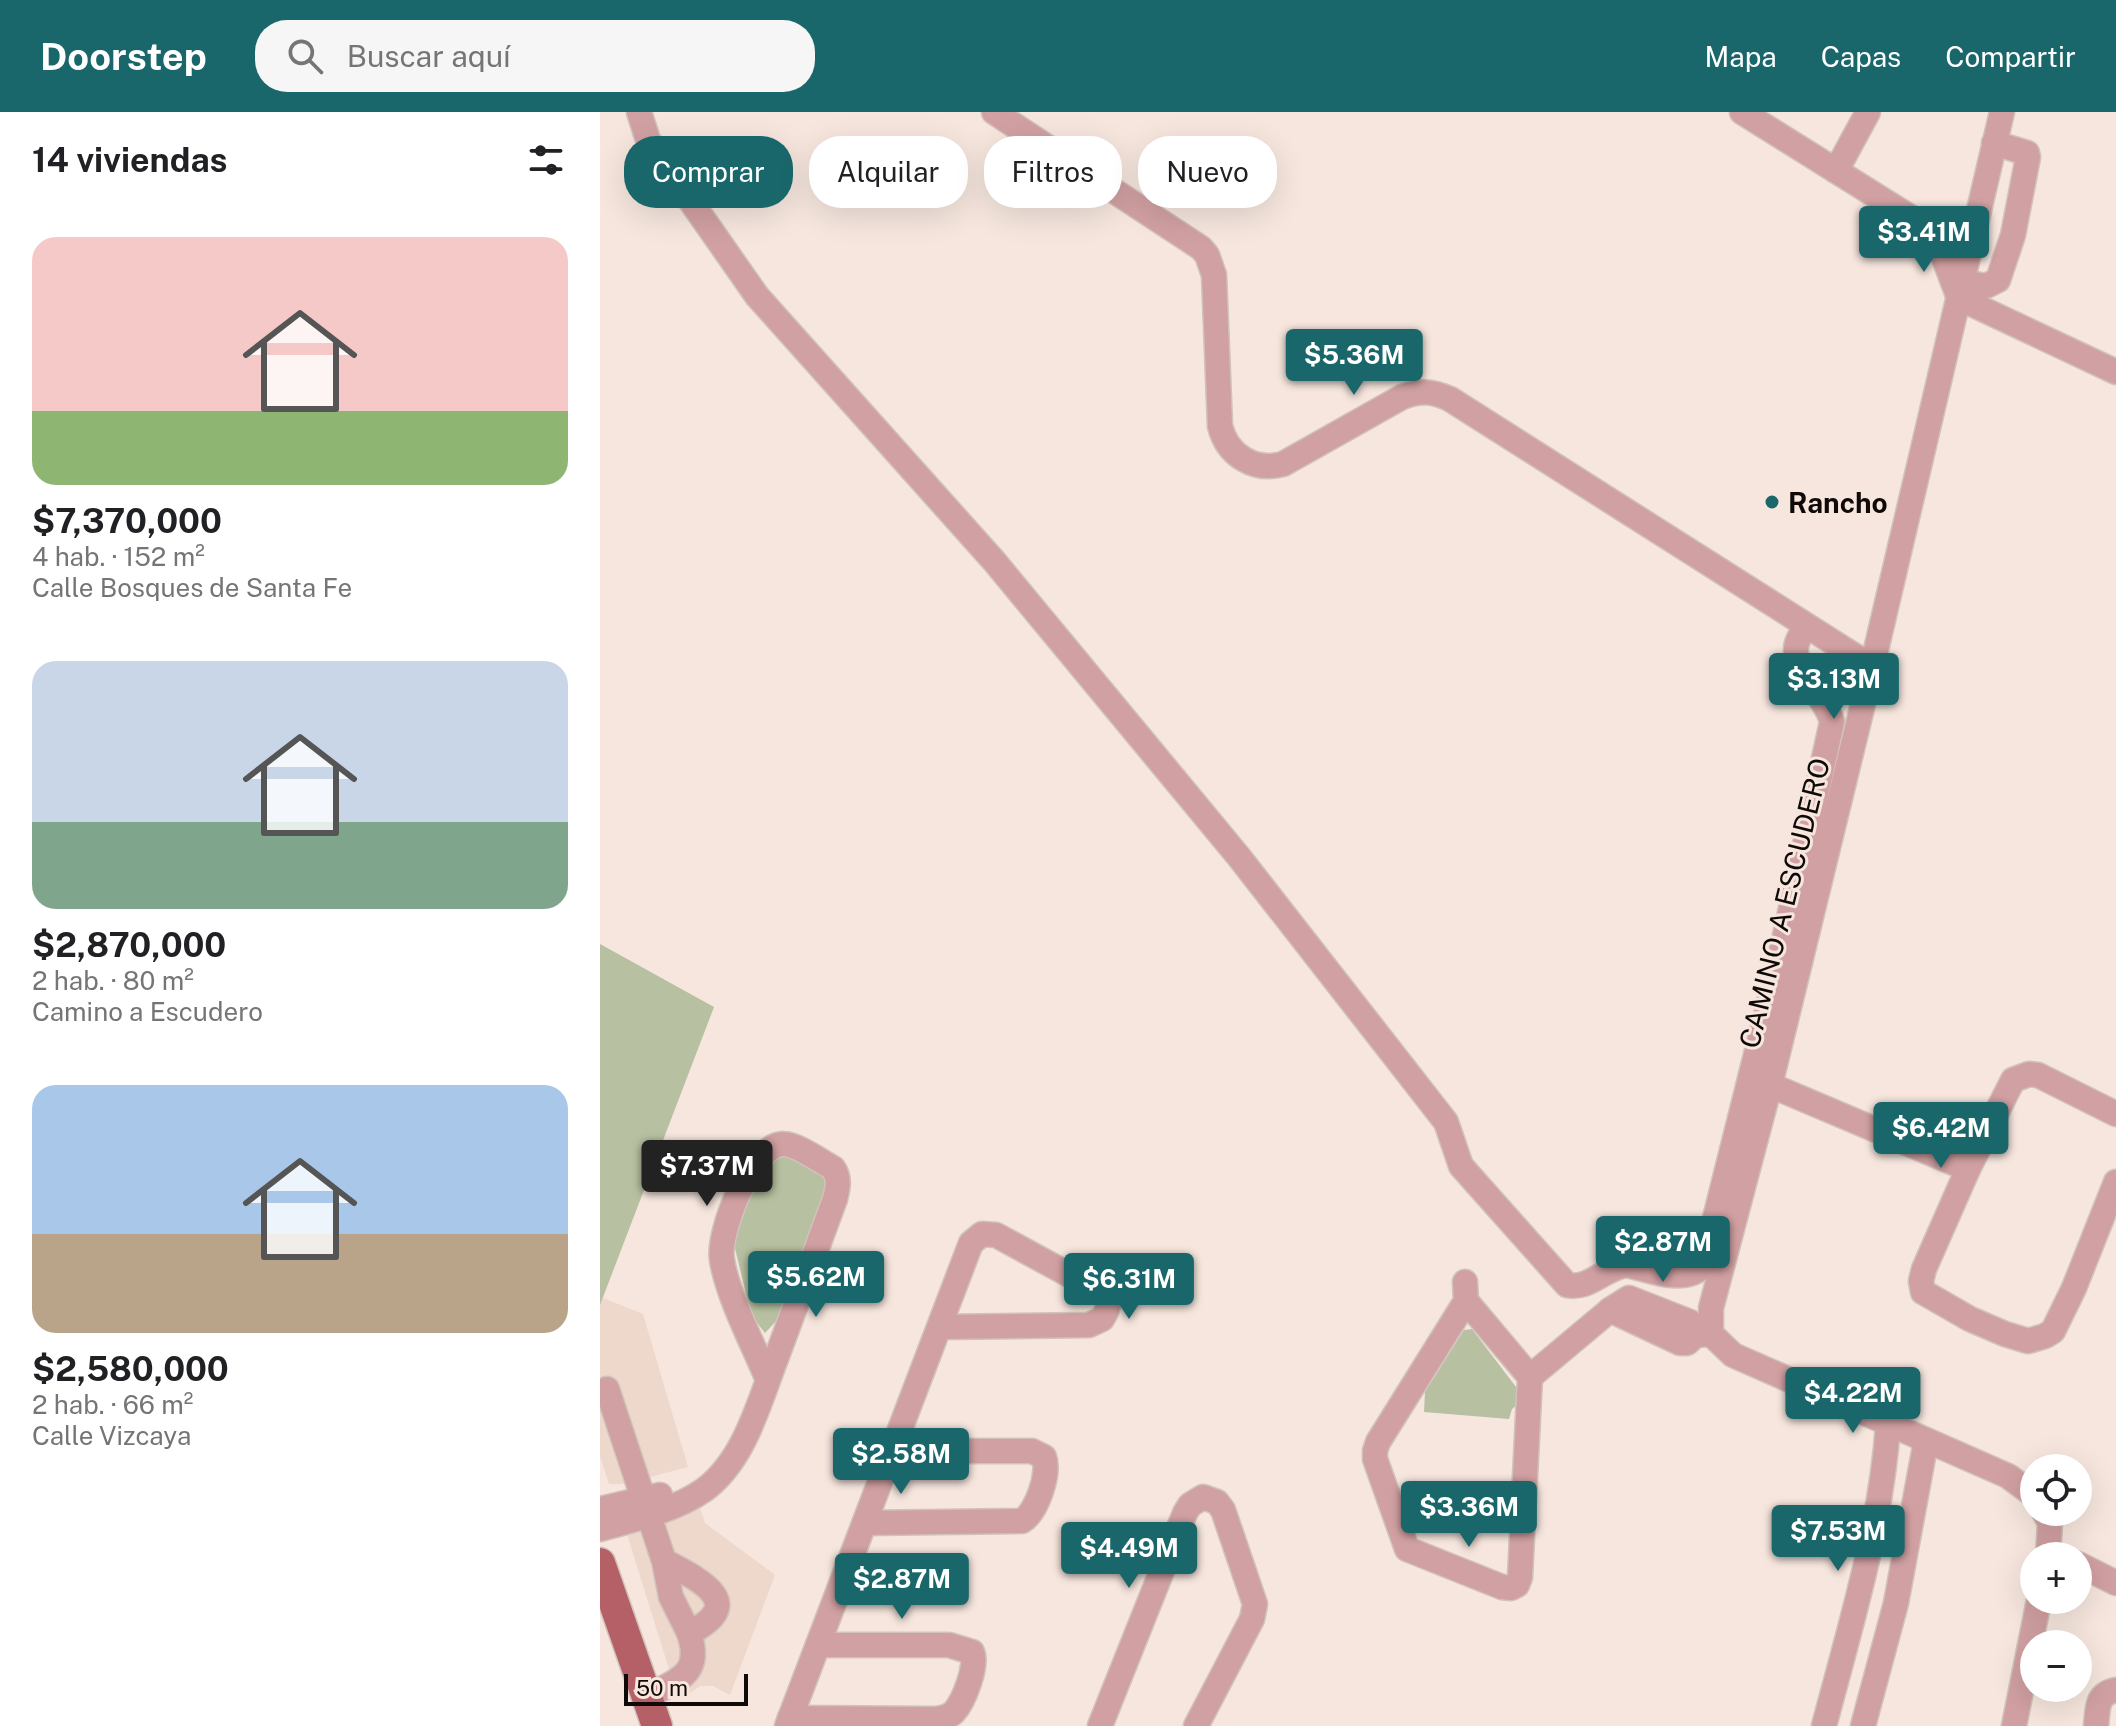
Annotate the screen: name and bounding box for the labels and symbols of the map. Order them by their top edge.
pin: $3.41M [1859,206,1989,274]
pin: $5.36M [1289,329,1419,397]
place label: Rancho [1788,486,1888,519]
marker: Rancho [1763,493,1781,511]
pin: $3.13M [1769,653,1899,721]
street label: CAMINO A ESCUDERO [1732,755,1836,1051]
pin: $6.42M [1876,1102,2006,1170]
pin: $7.37M [642,1140,772,1208]
pin: $2.87M [1598,1216,1728,1284]
pin: $5.62M [751,1251,881,1319]
pin: $6.31M [1064,1253,1194,1321]
pin: $4.22M [1788,1367,1918,1435]
pin: $2.58M [836,1428,966,1496]
pin: $3.36M [1404,1481,1534,1549]
pin: $7.53M [1773,1505,1903,1573]
pin: $4.49M [1064,1522,1194,1590]
pin: $2.87M [837,1553,967,1621]
scale bar [624,1670,748,1706]

